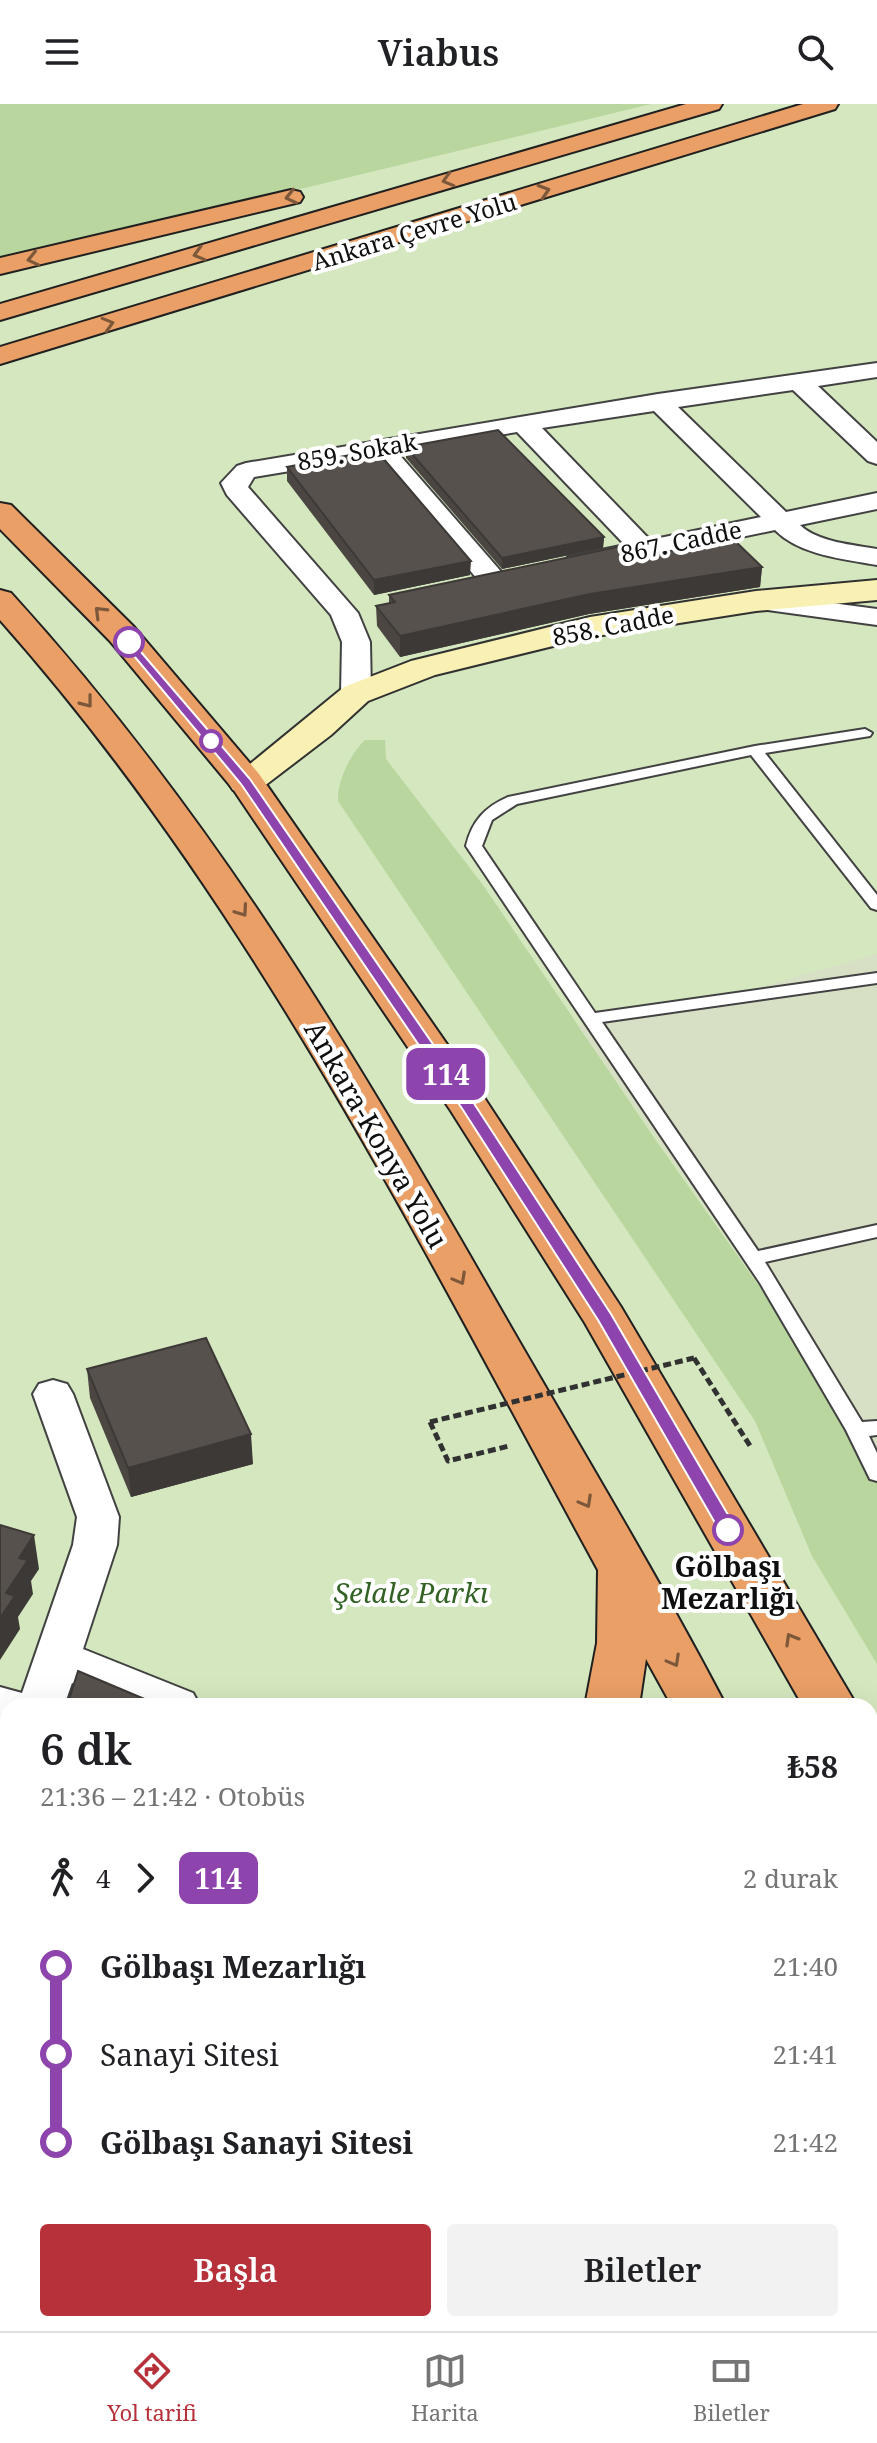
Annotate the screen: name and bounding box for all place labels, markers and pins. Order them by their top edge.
unlabelled marker [114,627,144,657]
unlabelled marker [200,730,222,752]
marker: Gölbaşı Mezarlığı [713,1515,743,1545]
place label: Gölbaşı Mezarlığı [661,1547,795,1617]

